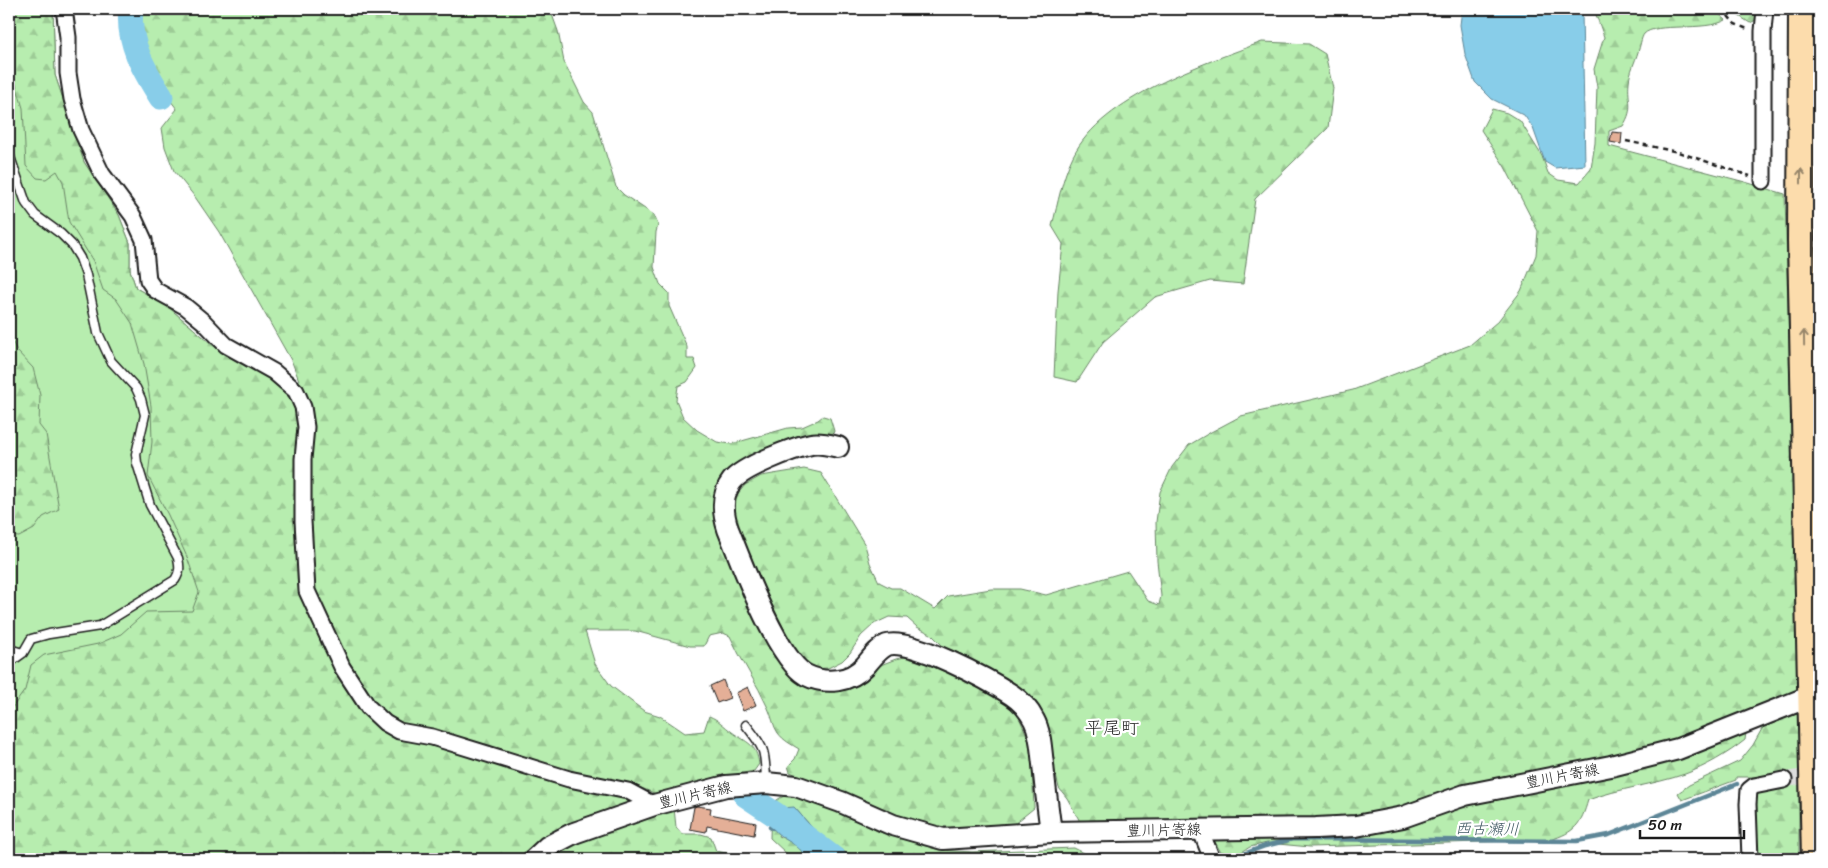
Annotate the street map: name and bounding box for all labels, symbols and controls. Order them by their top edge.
one-way arrow [1796,168,1806,184]
one-way arrow [1799,330,1809,346]
district label: 平尾町 [1085,712,1139,744]
street label: 豊川片寄線 [1523,756,1601,796]
street label: 豊川片寄線 [656,774,734,816]
scale bar [1640,808,1744,840]
text: 50 m [1648,812,1683,838]
water label: 西古瀬川 [1455,813,1519,844]
street label: 豊川片寄線 [1126,816,1202,844]

